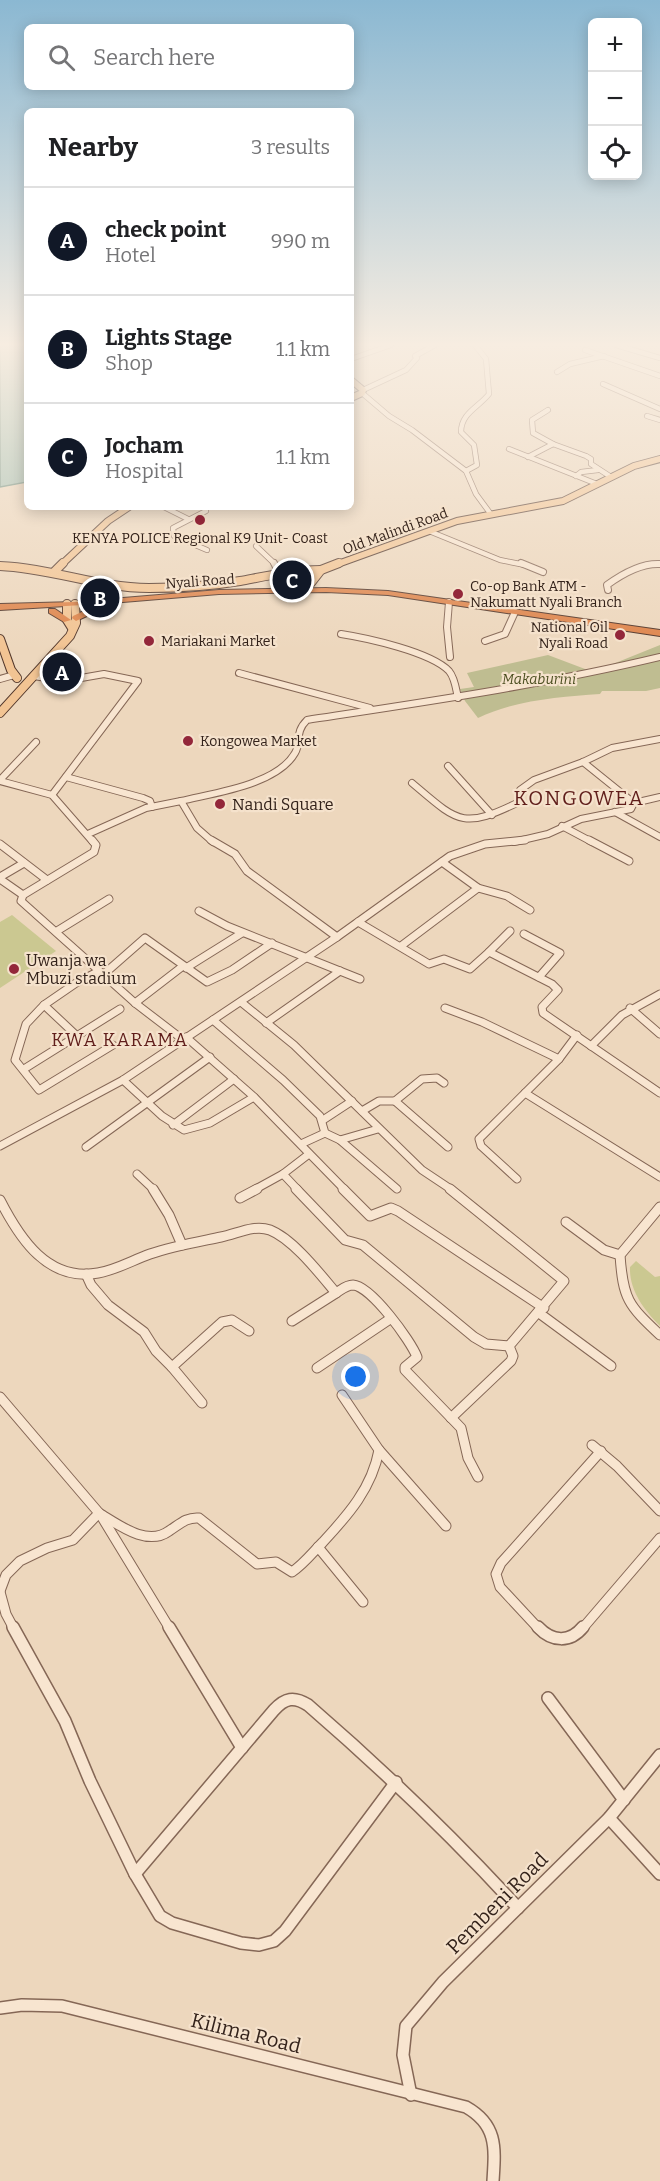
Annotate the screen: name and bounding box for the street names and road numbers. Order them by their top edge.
street label: Old Malindi Road [340,505,450,558]
street label: Nyali Road [165,571,235,592]
street label: Pembeni Road [441,1847,553,1959]
street label: Kilima Road [188,2008,304,2058]

